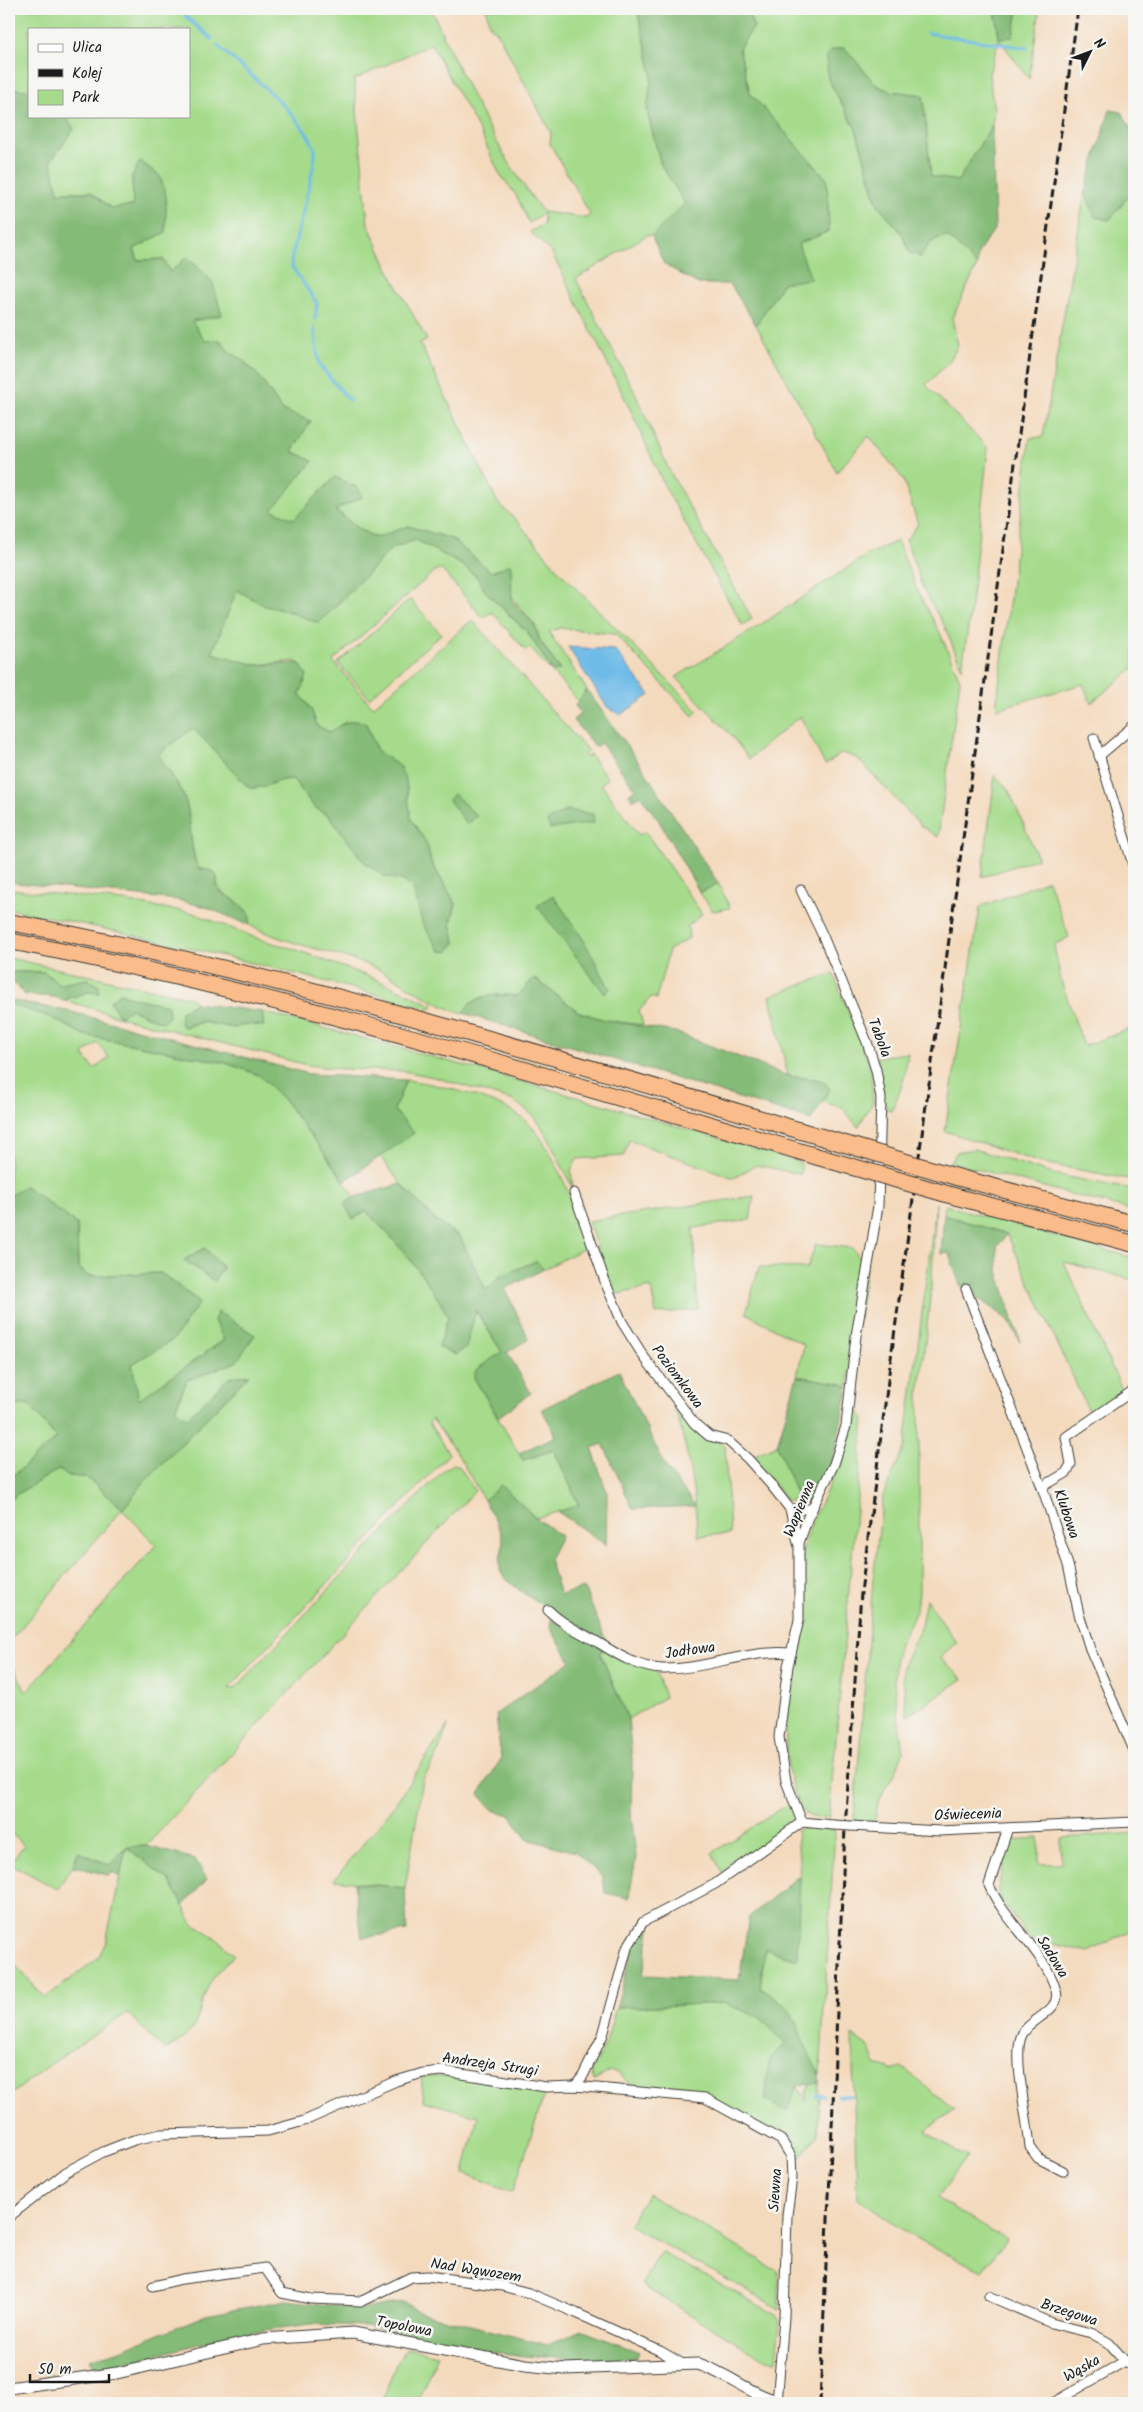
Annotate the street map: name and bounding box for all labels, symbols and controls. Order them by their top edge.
legend [28,28,190,118]
north arrow [1066,28,1116,78]
text: N [1088,33,1110,55]
text: Ulica [72,36,102,60]
text: Kolej [72,62,103,86]
text: Park [72,86,100,110]
street label: Tabola [861,1015,897,1061]
street label: Poziomkowa [645,1340,709,1414]
street label: Wapienna [778,1477,822,1541]
street label: Klubowa [1046,1486,1086,1542]
street label: Jodłowa [663,1636,717,1666]
street label: Oświecenia [934,1802,1002,1828]
street label: Sadowa [1030,1931,1074,1983]
street label: Andrzeja Strugi [441,2046,541,2084]
street label: Siewna [763,2168,789,2212]
street label: Nad Wąwozem [429,2252,523,2290]
street label: Brzegowa [1037,2292,1101,2334]
street label: Topolowa [374,2310,434,2344]
street label: Wąska [1059,2349,1105,2389]
scale bar [30,2352,109,2384]
text: 50 m [38,2358,72,2382]

